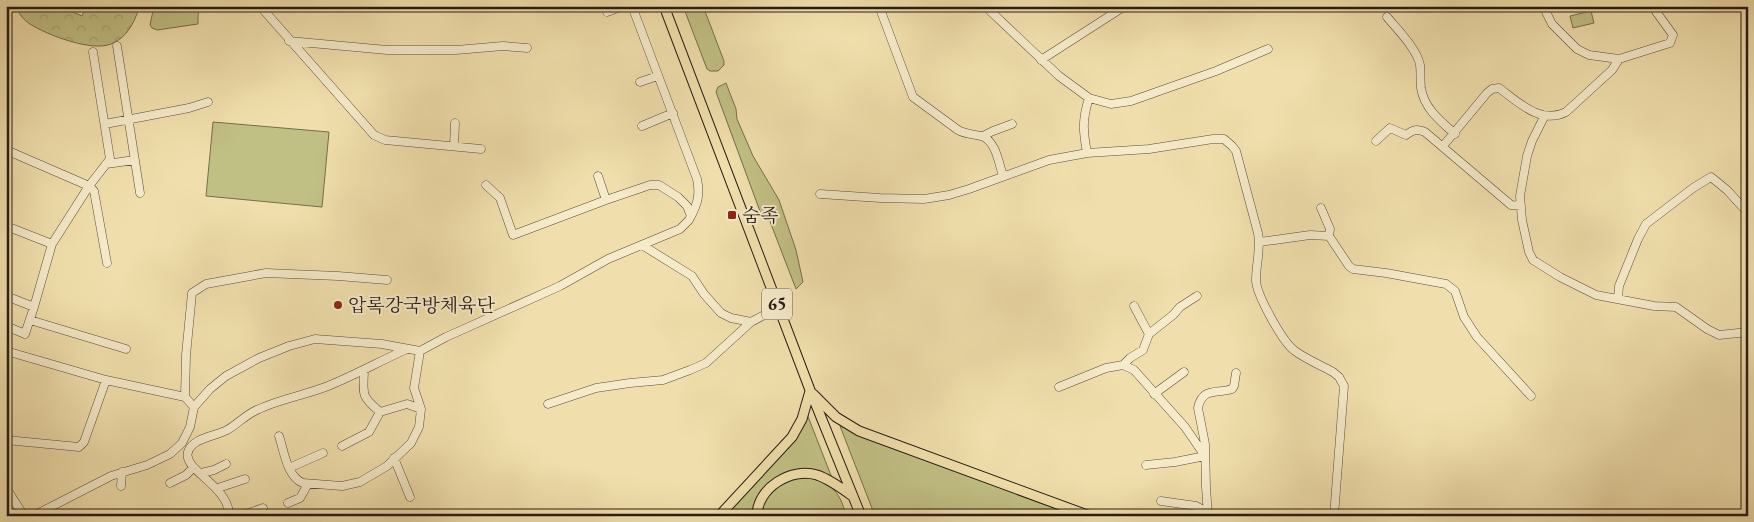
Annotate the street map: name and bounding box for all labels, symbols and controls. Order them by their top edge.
place label: 숨족 [742,203,779,228]
marker: 숨족 [726,209,738,221]
road number: 65 [762,288,792,320]
place label: 압록강국방체육단 [348,293,495,318]
marker: 압록강국방체육단 [332,299,344,311]

